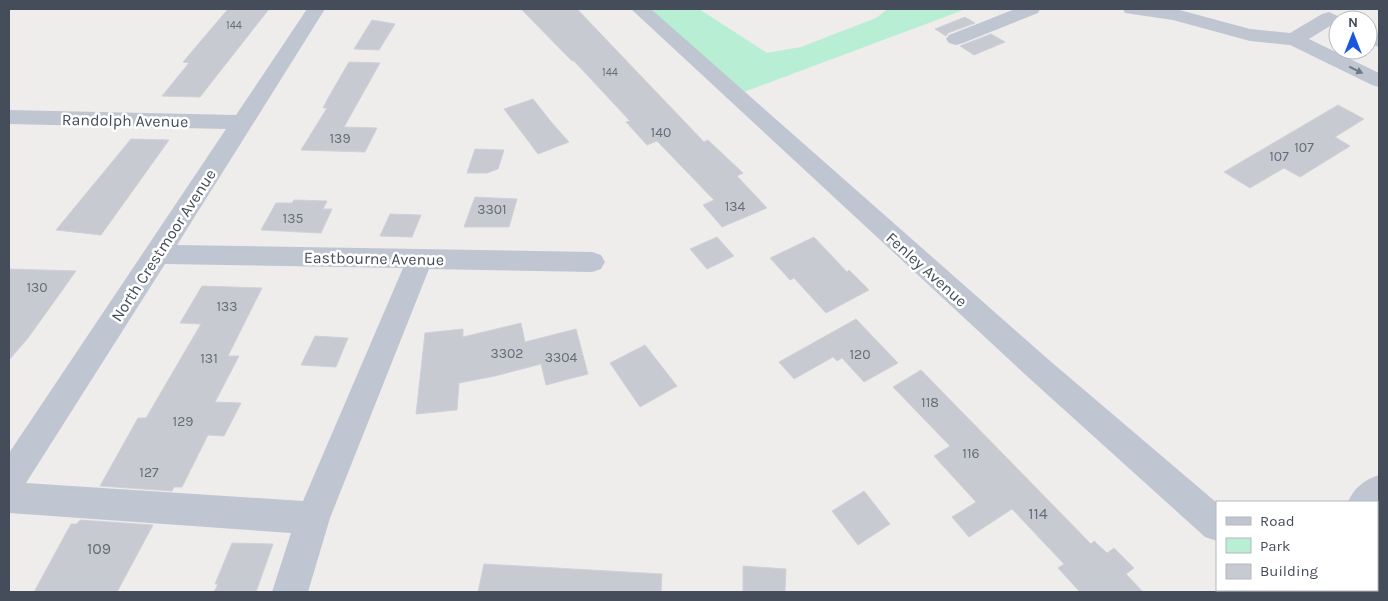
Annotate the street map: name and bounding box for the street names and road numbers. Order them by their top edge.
street label: Randolph Avenue [62,110,188,131]
street label: North Crestmoor Avenue [107,166,220,325]
street label: Fenley Avenue [882,228,971,311]
street label: Eastbourne Avenue [304,248,444,269]

